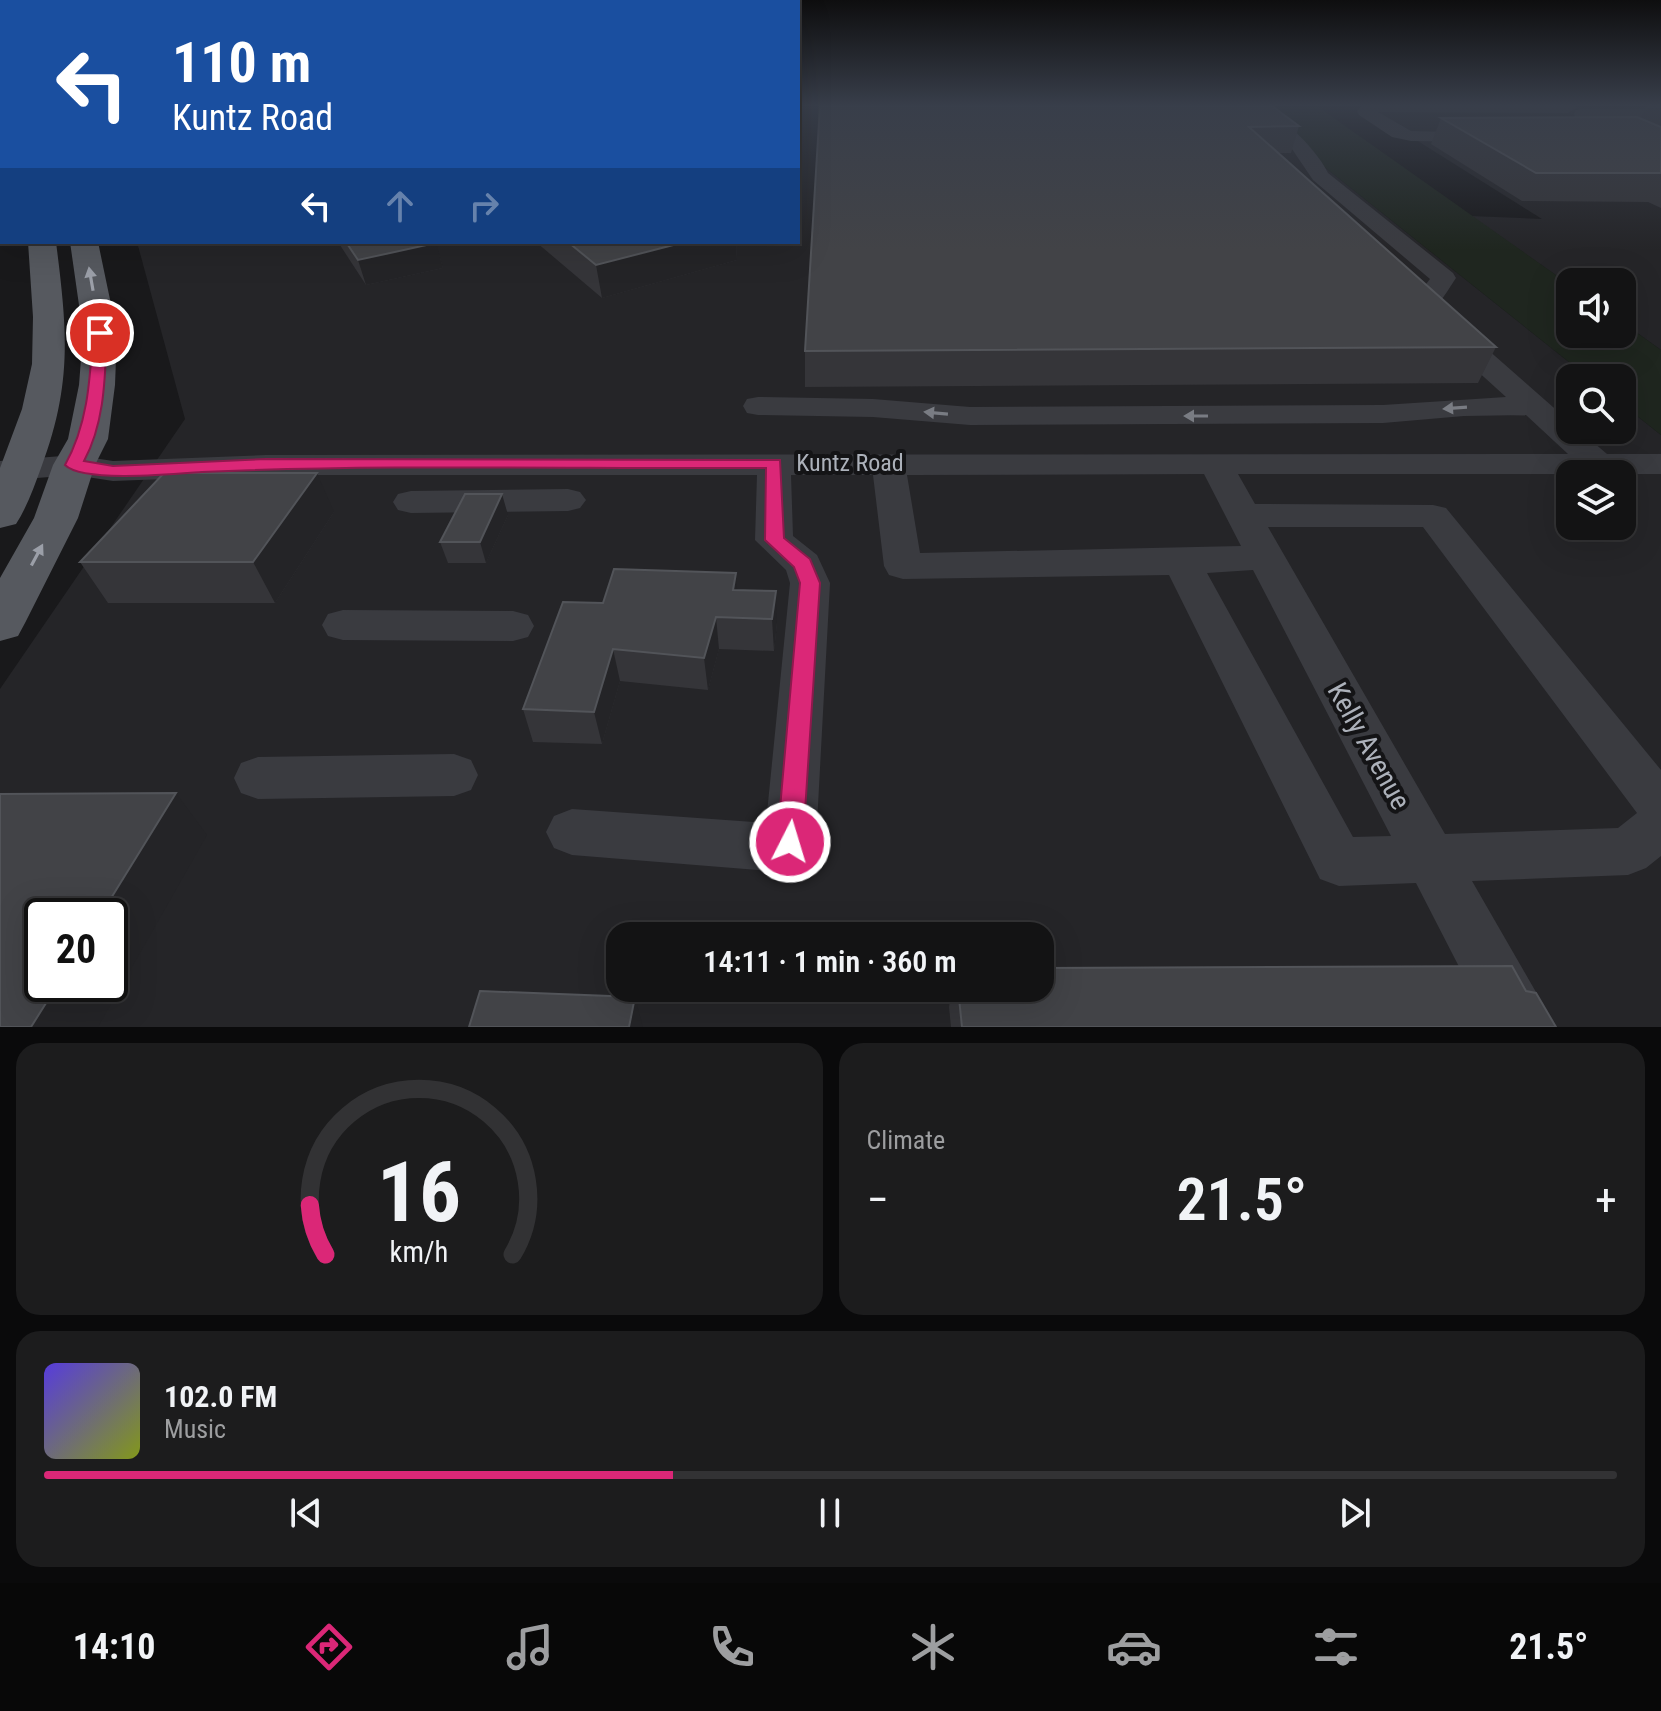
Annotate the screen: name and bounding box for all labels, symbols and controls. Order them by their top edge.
text: 110 m [172,30,311,96]
icon: left [40,32,144,136]
text: Kuntz Road [172,97,333,139]
icon: left [294,184,338,228]
icon: ahead [378,184,422,228]
icon: right [462,184,506,228]
one-way arrow [84,267,96,292]
map controls [1556,268,1636,540]
button: sound [1556,268,1636,348]
pin [66,299,134,367]
icon: arrive [78,311,122,355]
button: search [1556,364,1636,444]
one-way arrow [1443,402,1468,415]
one-way arrow [923,406,948,419]
one-way arrow [1183,410,1208,422]
street label: Kuntz Road [796,449,904,477]
button: layers [1556,460,1636,540]
one-way arrow [30,543,44,566]
street label: Kelly Avenue [1321,677,1417,815]
position arrow [748,800,832,884]
speed limit sign: 20 [24,898,128,1002]
text: 14:11 · 1 min · 360 m [703,944,957,979]
text: Climate [867,1125,945,1155]
text: 16 [377,1144,461,1241]
text: 21.5° [1176,1164,1307,1235]
text: − [867,1174,889,1226]
text: + [1595,1174,1617,1226]
text: km/h [390,1235,449,1269]
text: 102.0 FM [164,1379,277,1414]
text: Music [164,1414,226,1444]
icon: previous [284,1491,328,1535]
icon: pause [808,1491,852,1535]
icon: next [1333,1491,1377,1535]
icon: directions [301,1619,357,1675]
icon: music [502,1619,558,1675]
icon: phone [704,1619,760,1675]
icon: climate [905,1619,961,1675]
icon: car [1106,1619,1162,1675]
icon: filters [1308,1619,1364,1675]
text: 14:10 [73,1626,155,1668]
text: 21.5° [1509,1626,1588,1668]

